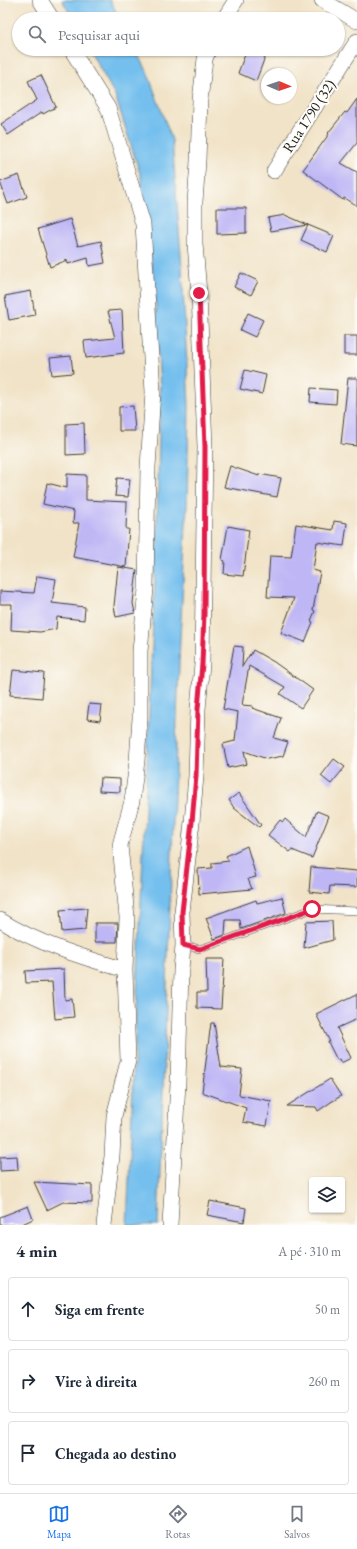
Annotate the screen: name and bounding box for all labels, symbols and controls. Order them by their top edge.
search box [12,12,345,56]
icon: search [26,23,48,45]
text: Pesquisar aqui [58,25,140,44]
north arrow [261,68,297,104]
street label: Rua 1790 (32) [278,75,339,156]
route end [190,284,208,302]
route start [303,900,321,918]
map controls [309,1177,345,1213]
button: layers [309,1177,345,1213]
text: 4 min [16,1240,57,1262]
text: A pé · 310 m [278,1243,341,1260]
icon: ahead [17,1298,39,1320]
text: Siga em frente [55,1300,144,1319]
text: 50 m [315,1301,340,1318]
icon: right [17,1370,39,1392]
text: Vire à direita [55,1372,137,1391]
text: 260 m [309,1373,340,1390]
icon: arrive [17,1442,39,1464]
text: Chegada ao destino [55,1444,176,1463]
tab: Mapa [47,1503,71,1541]
tab: Rotas [165,1503,190,1541]
tab: Salvos [284,1503,310,1541]

